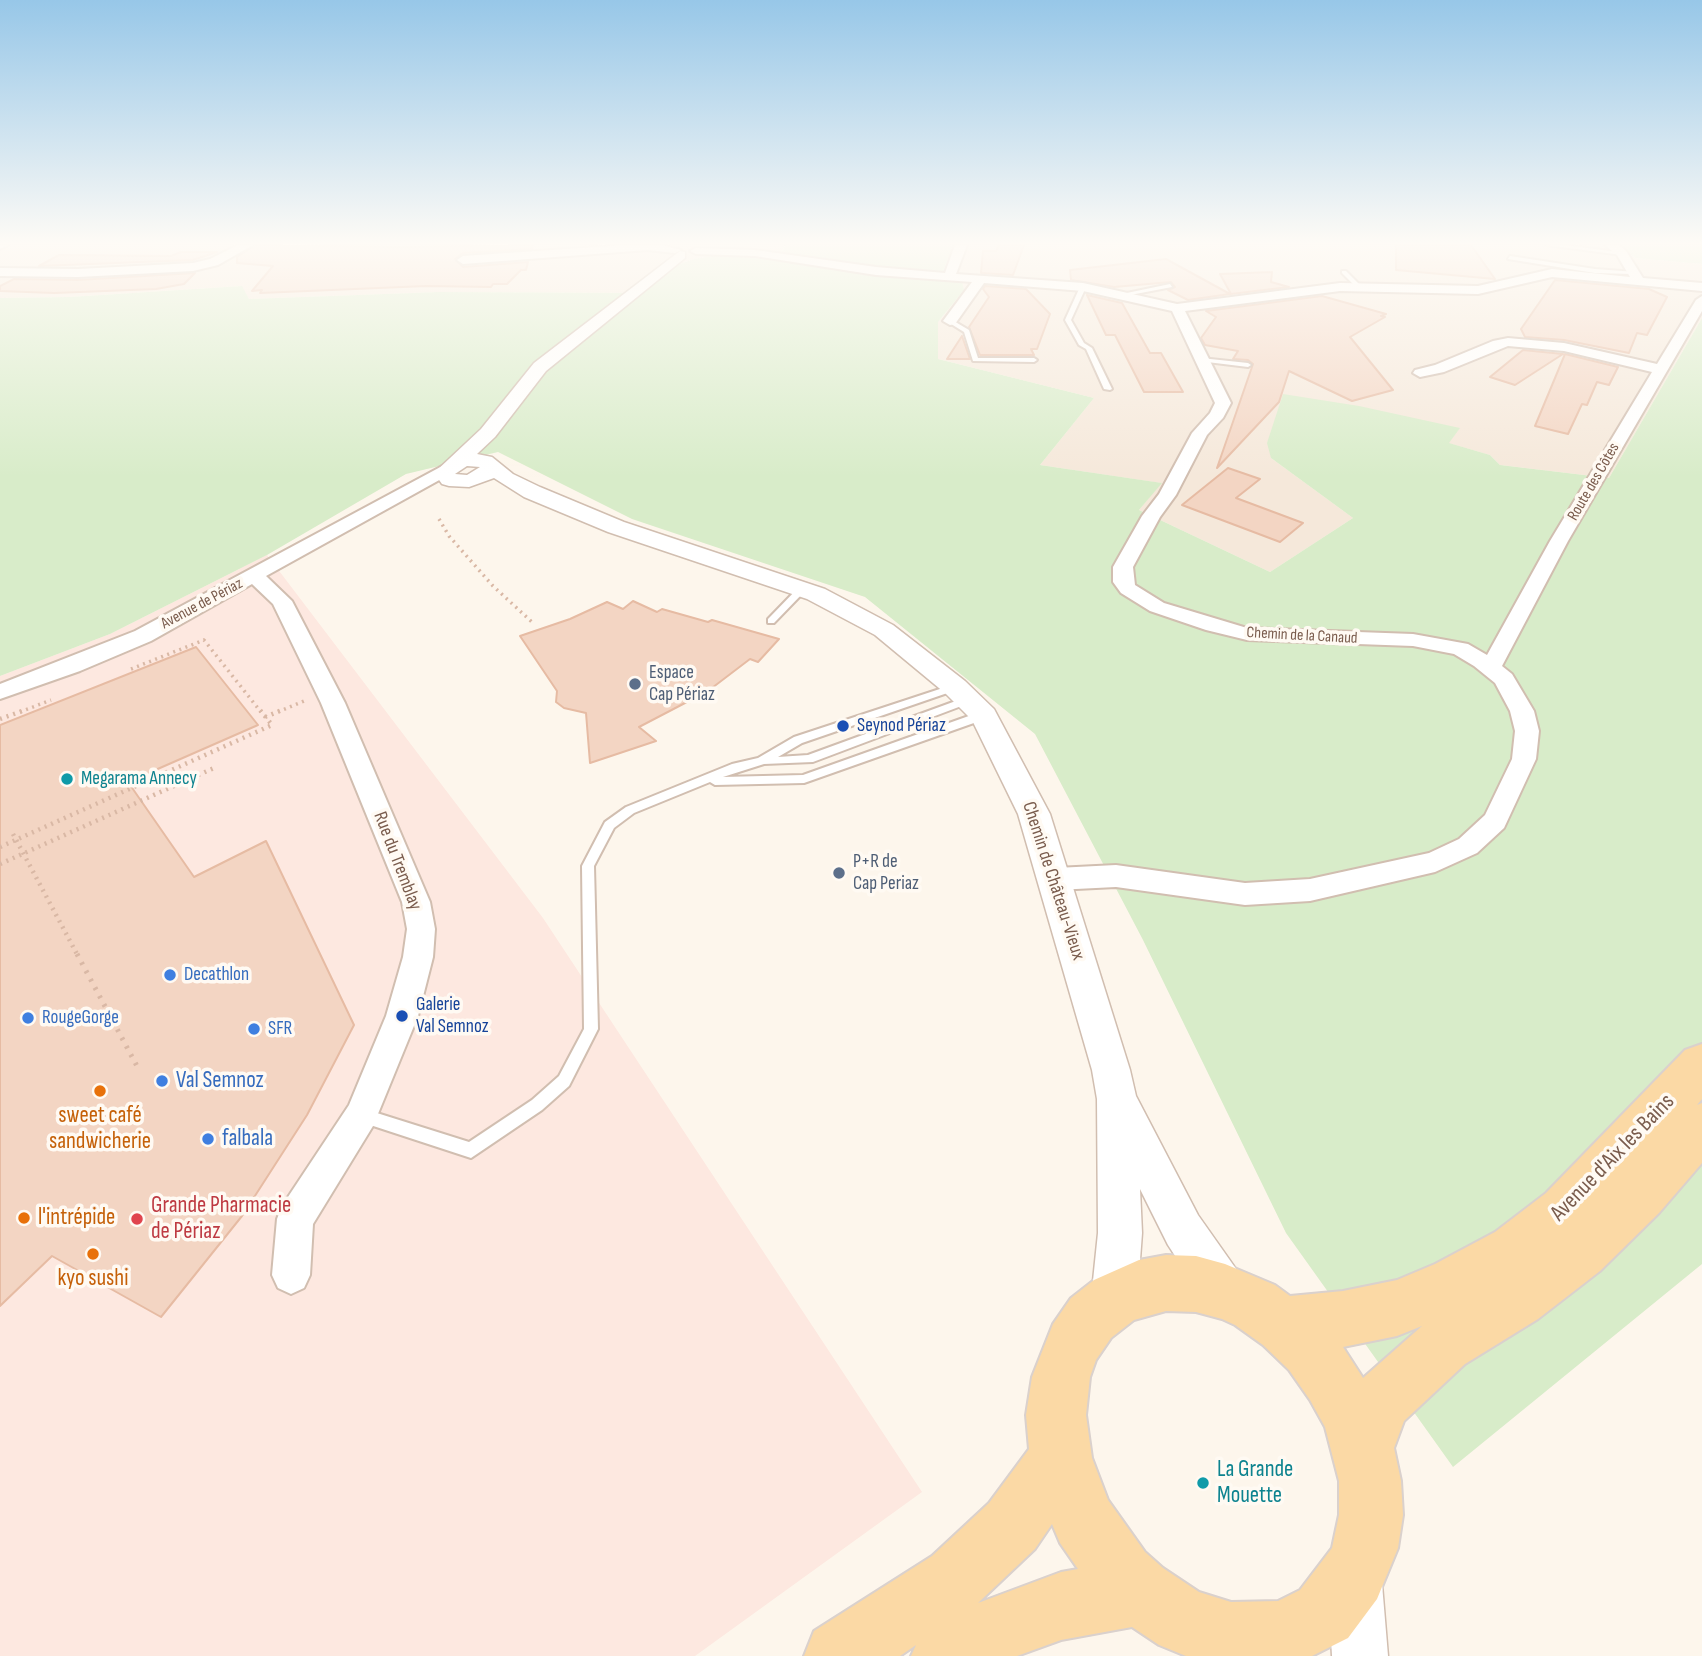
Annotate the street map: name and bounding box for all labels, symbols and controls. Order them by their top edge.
street label: Route des Côtes [1564,440,1624,524]
street label: Avenue de Périaz [158,574,246,634]
street label: Chemin de la Canaud [1246,624,1358,648]
place label: Espace Cap Périaz [649,662,715,706]
marker: Espace Cap Périaz [627,676,643,692]
place label: Seynod Périaz [857,715,946,737]
marker: Seynod Périaz [835,718,851,734]
place label: Megarama Annecy [81,768,197,790]
marker: Megarama Annecy [59,771,75,787]
street label: Chemin de Château-Vieux [1017,799,1089,963]
street label: Rue du Tremblay [368,809,426,913]
place label: P+R de Cap Periaz [853,851,919,895]
marker: P+R de Cap Periaz [831,865,847,881]
place label: Decathlon [184,964,249,986]
marker: Decathlon [162,967,178,983]
place label: Galerie Val Semnoz [416,994,488,1038]
place label: RougeGorge [42,1007,119,1029]
marker: Galerie Val Semnoz [394,1008,410,1024]
marker: RougeGorge [20,1010,36,1026]
place label: SFR [268,1018,292,1040]
marker: SFR [246,1021,262,1037]
place label: Val Semnoz [176,1067,264,1095]
marker: Val Semnoz [154,1073,170,1089]
marker: sweet café sandwicherie [92,1083,108,1099]
street label: Avenue d'Aix les Bains [1545,1089,1681,1227]
place label: sweet café sandwicherie [49,1102,151,1156]
place label: falbala [222,1125,273,1153]
marker: falbala [200,1131,216,1147]
place label: Grande Pharmacie de Périaz [151,1192,291,1246]
place label: l'intrépide [38,1204,115,1232]
marker: l'intrépide [16,1210,32,1226]
marker: Grande Pharmacie de Périaz [129,1211,145,1227]
marker: kyo sushi [85,1246,101,1262]
place label: kyo sushi [58,1265,128,1293]
place label: La Grande Mouette [1217,1456,1293,1510]
marker: La Grande Mouette [1195,1475,1211,1491]

